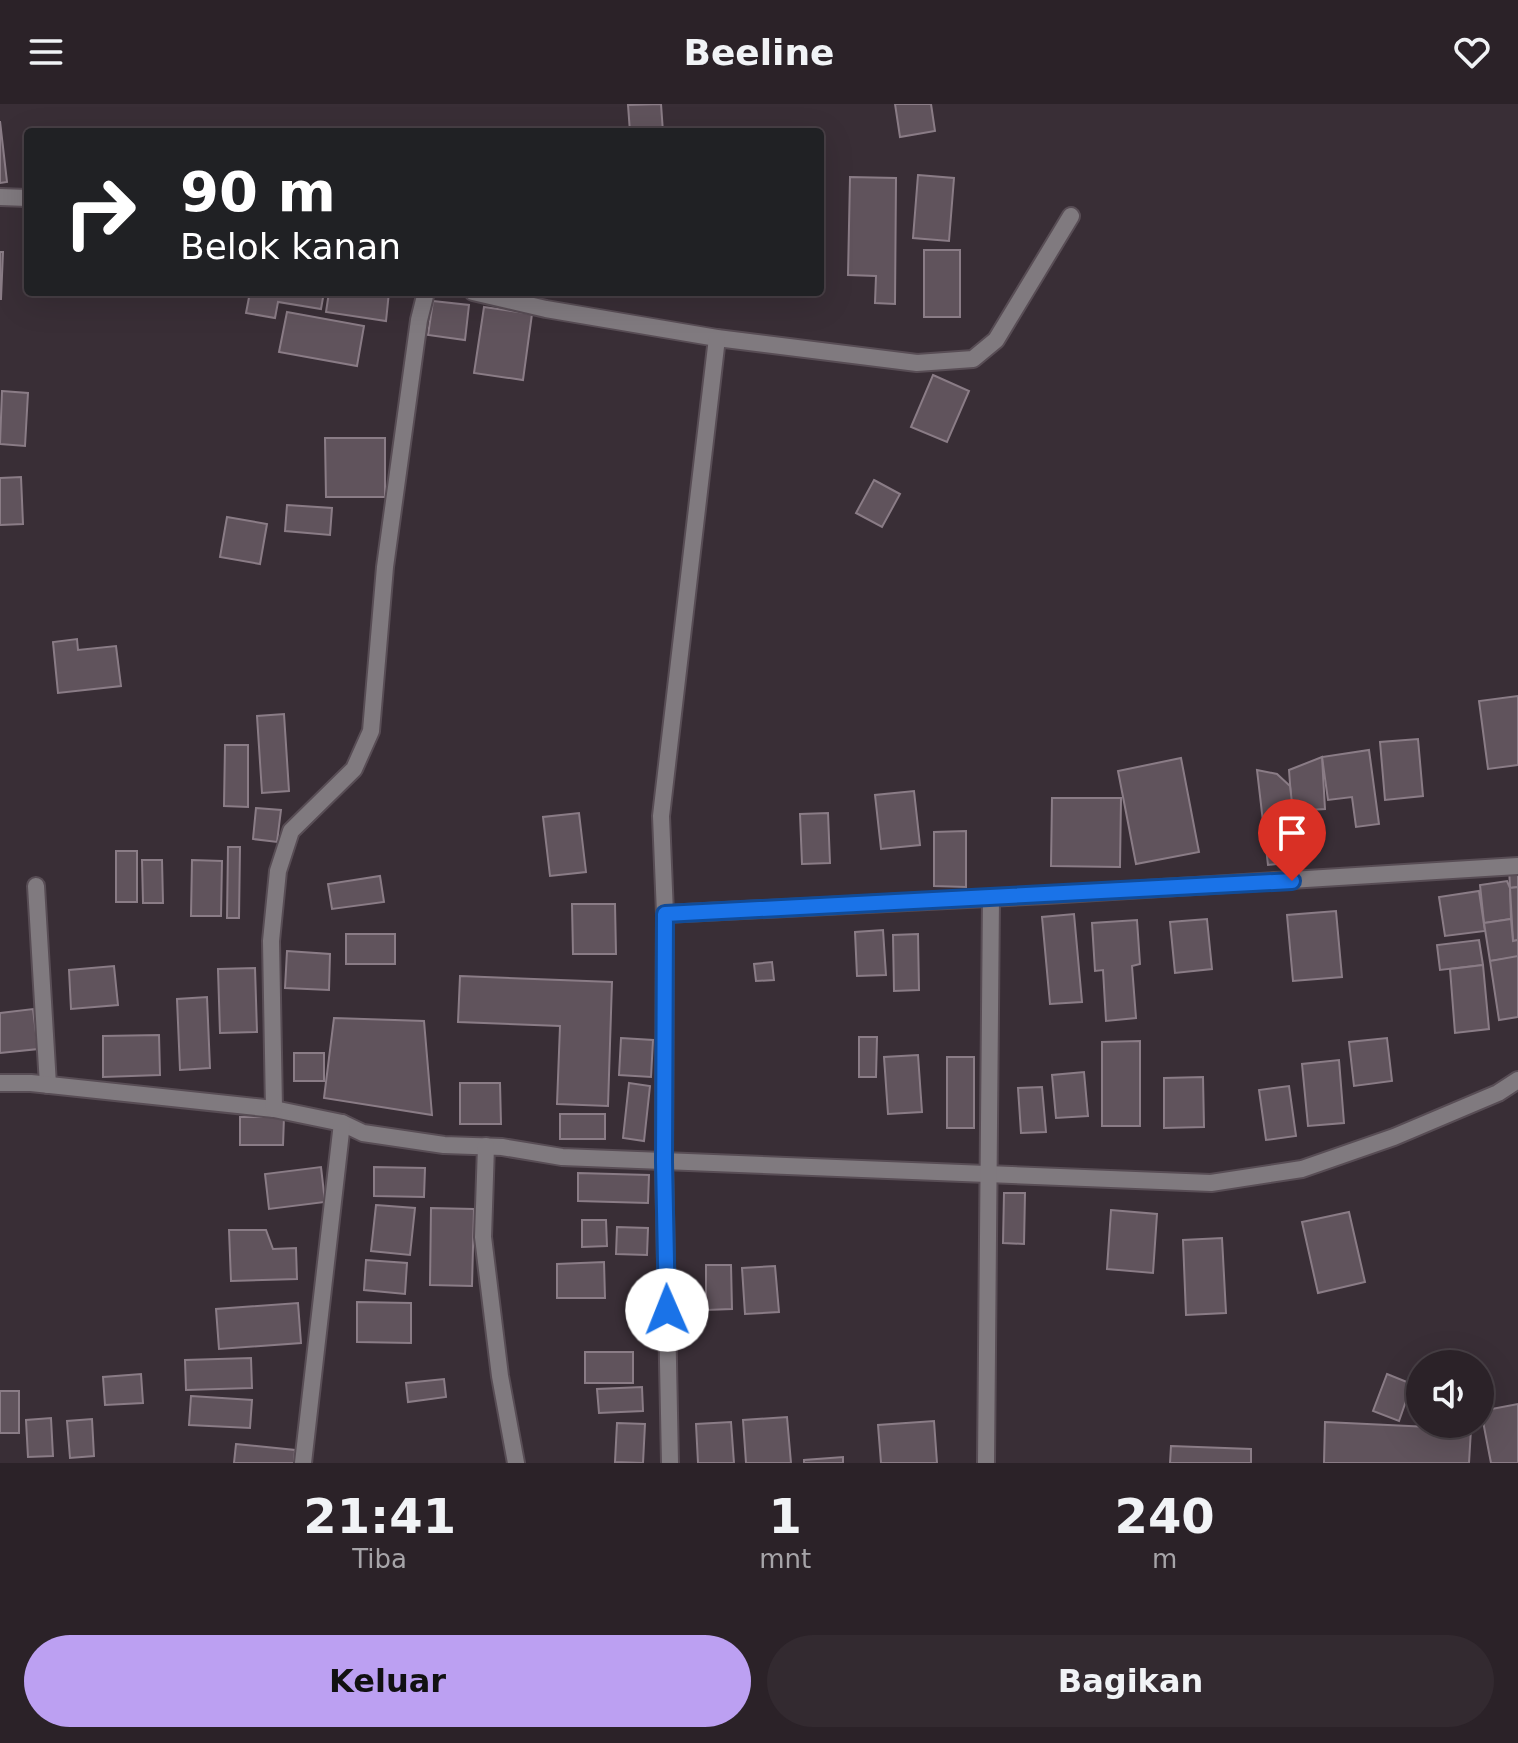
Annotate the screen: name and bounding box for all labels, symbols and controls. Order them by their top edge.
icon: menu [24,30,68,74]
icon: heart [1450,30,1494,74]
text: Beeline [684,32,835,73]
text: 90 m [180,159,336,224]
icon: right [48,160,152,264]
text: Belok kanan [180,226,401,267]
pin [1258,799,1326,881]
icon: arrive [1270,811,1314,855]
position arrow [625,1268,709,1352]
map controls [1406,1350,1494,1438]
button: sound [1406,1350,1494,1438]
text: 21:41 [303,1488,456,1544]
text: 1 [769,1488,802,1544]
text: 240 [1115,1488,1215,1544]
text: Tiba [352,1544,407,1574]
text: mnt [759,1544,811,1574]
text: m [1152,1544,1177,1574]
button: Keluar [24,1635,751,1727]
button: Bagikan [767,1635,1494,1727]

